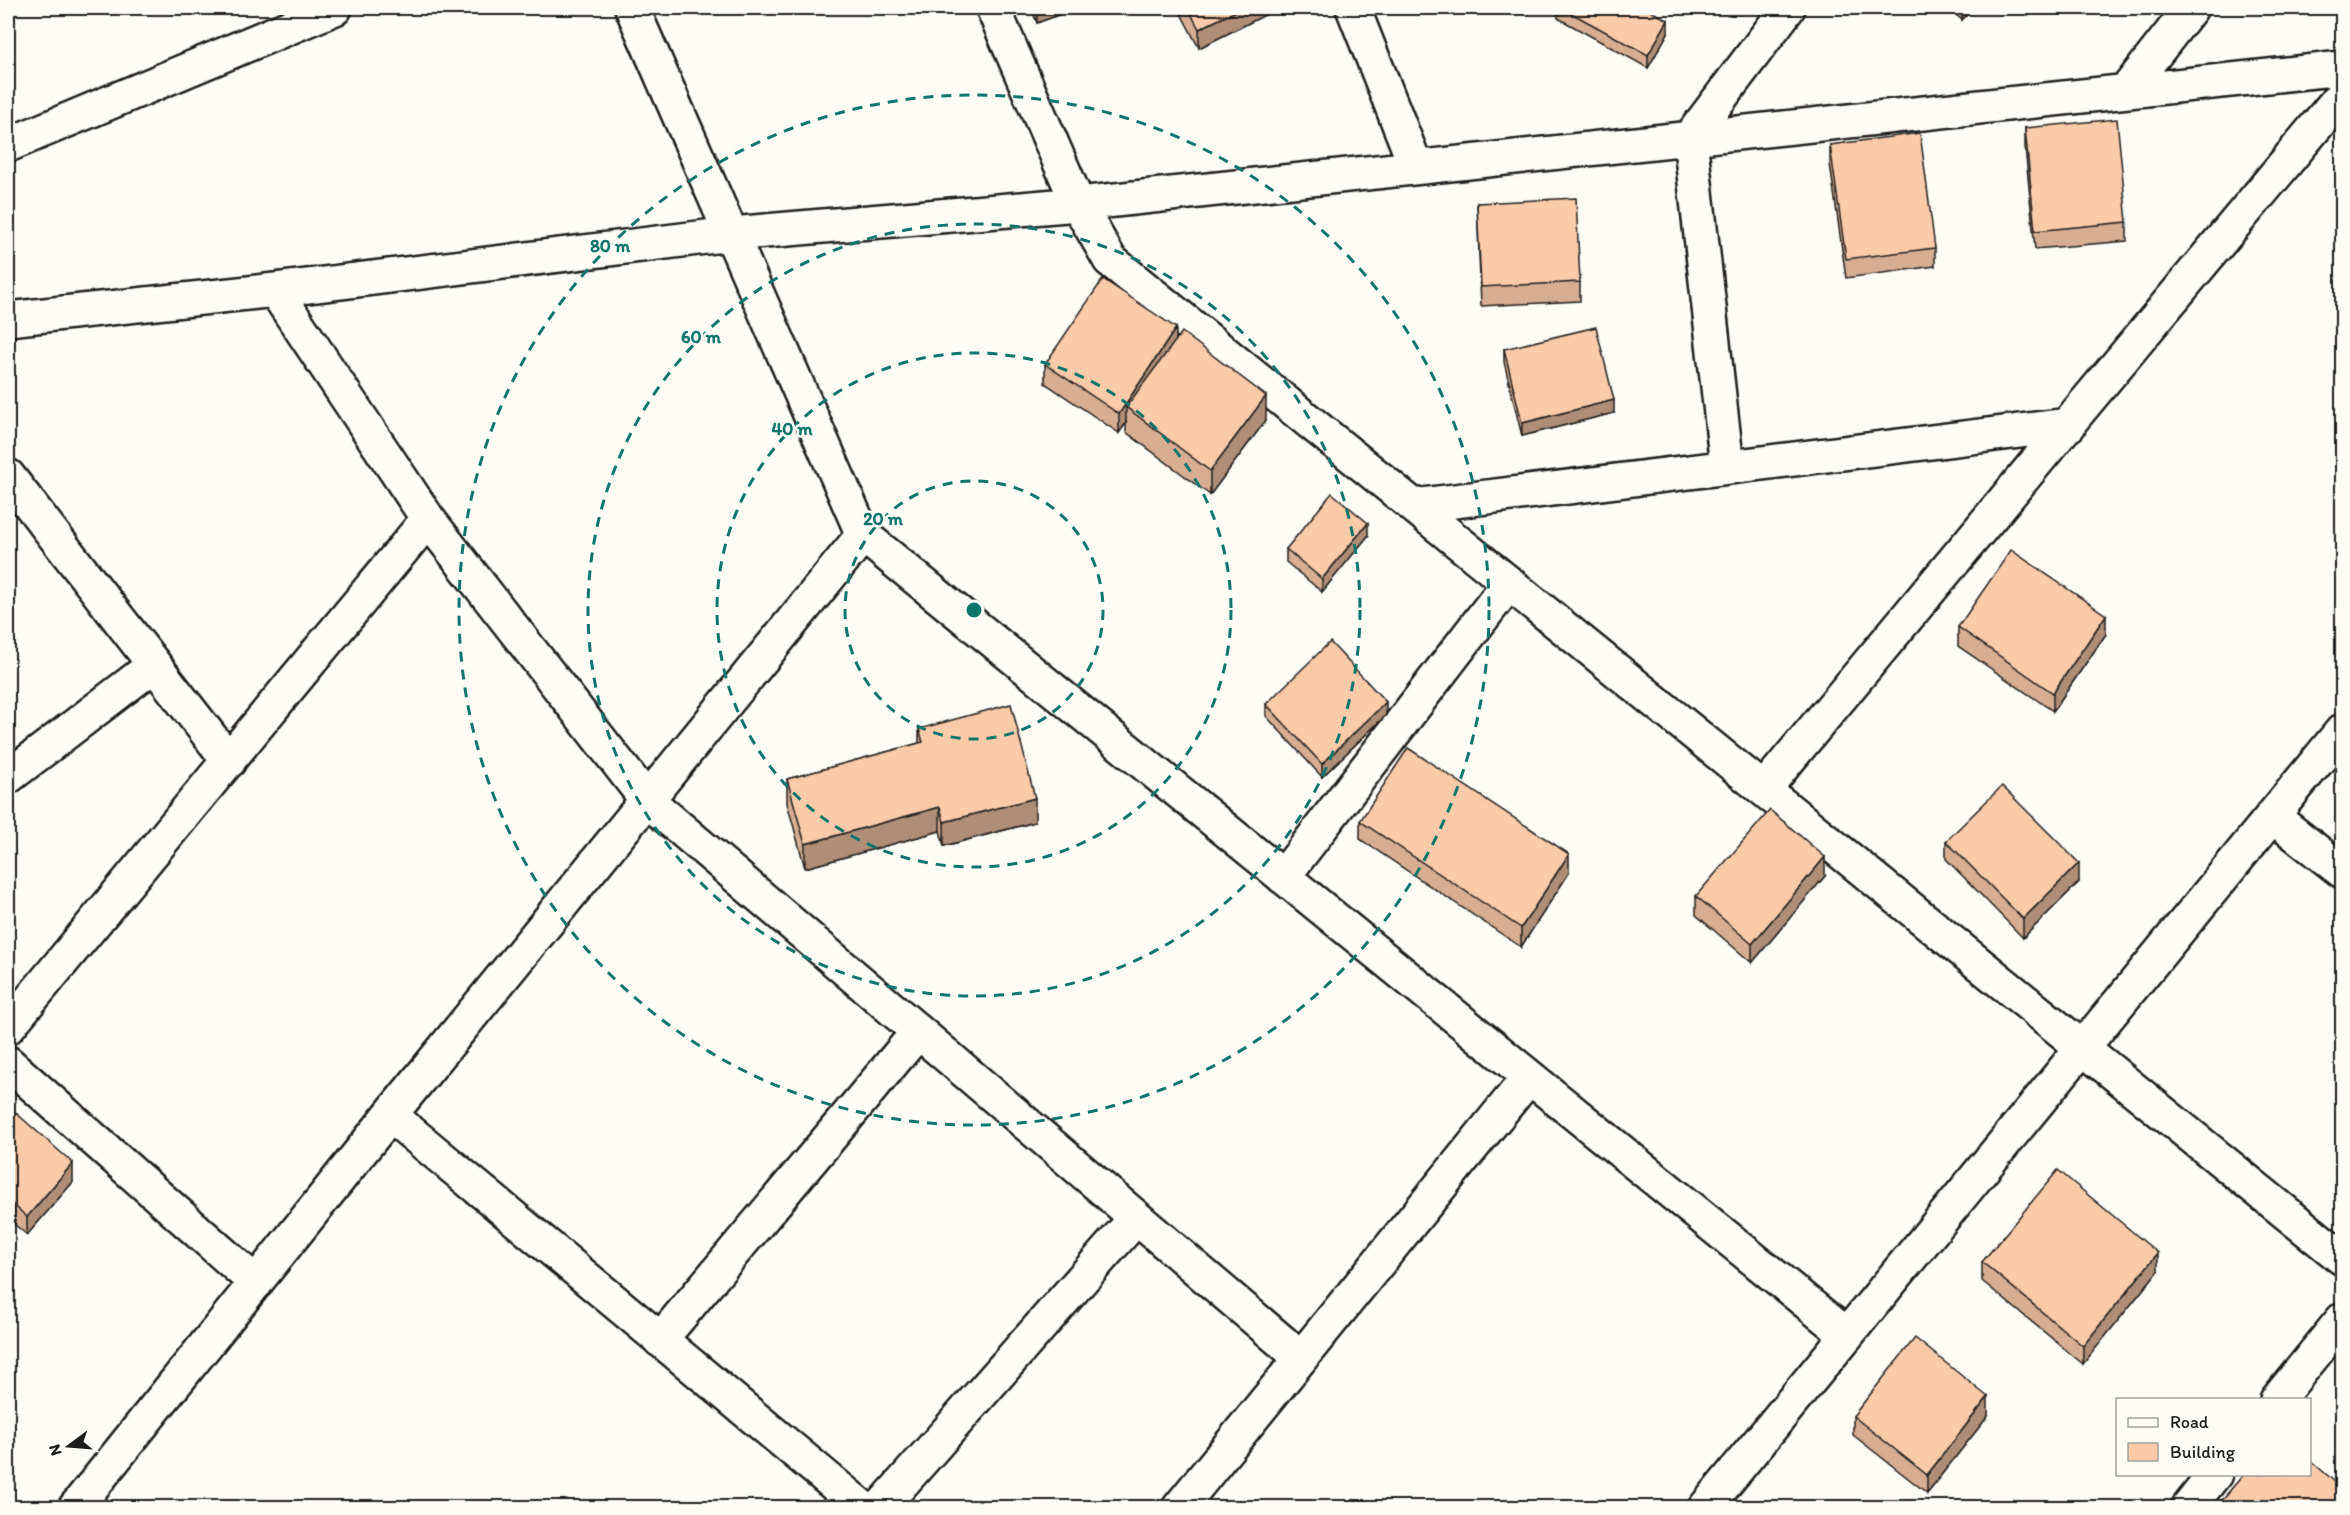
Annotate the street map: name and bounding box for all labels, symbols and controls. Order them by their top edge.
text: 80 m [590,235,631,257]
text: 60 m [681,326,722,348]
text: 40 m [771,418,813,440]
text: 20 m [863,508,904,530]
centre of rings [964,600,984,620]
legend [2116,1398,2311,1476]
text: Road [2170,1411,2209,1433]
north arrow [39,1416,99,1476]
text: Building [2170,1441,2236,1463]
text: N [44,1442,66,1458]

